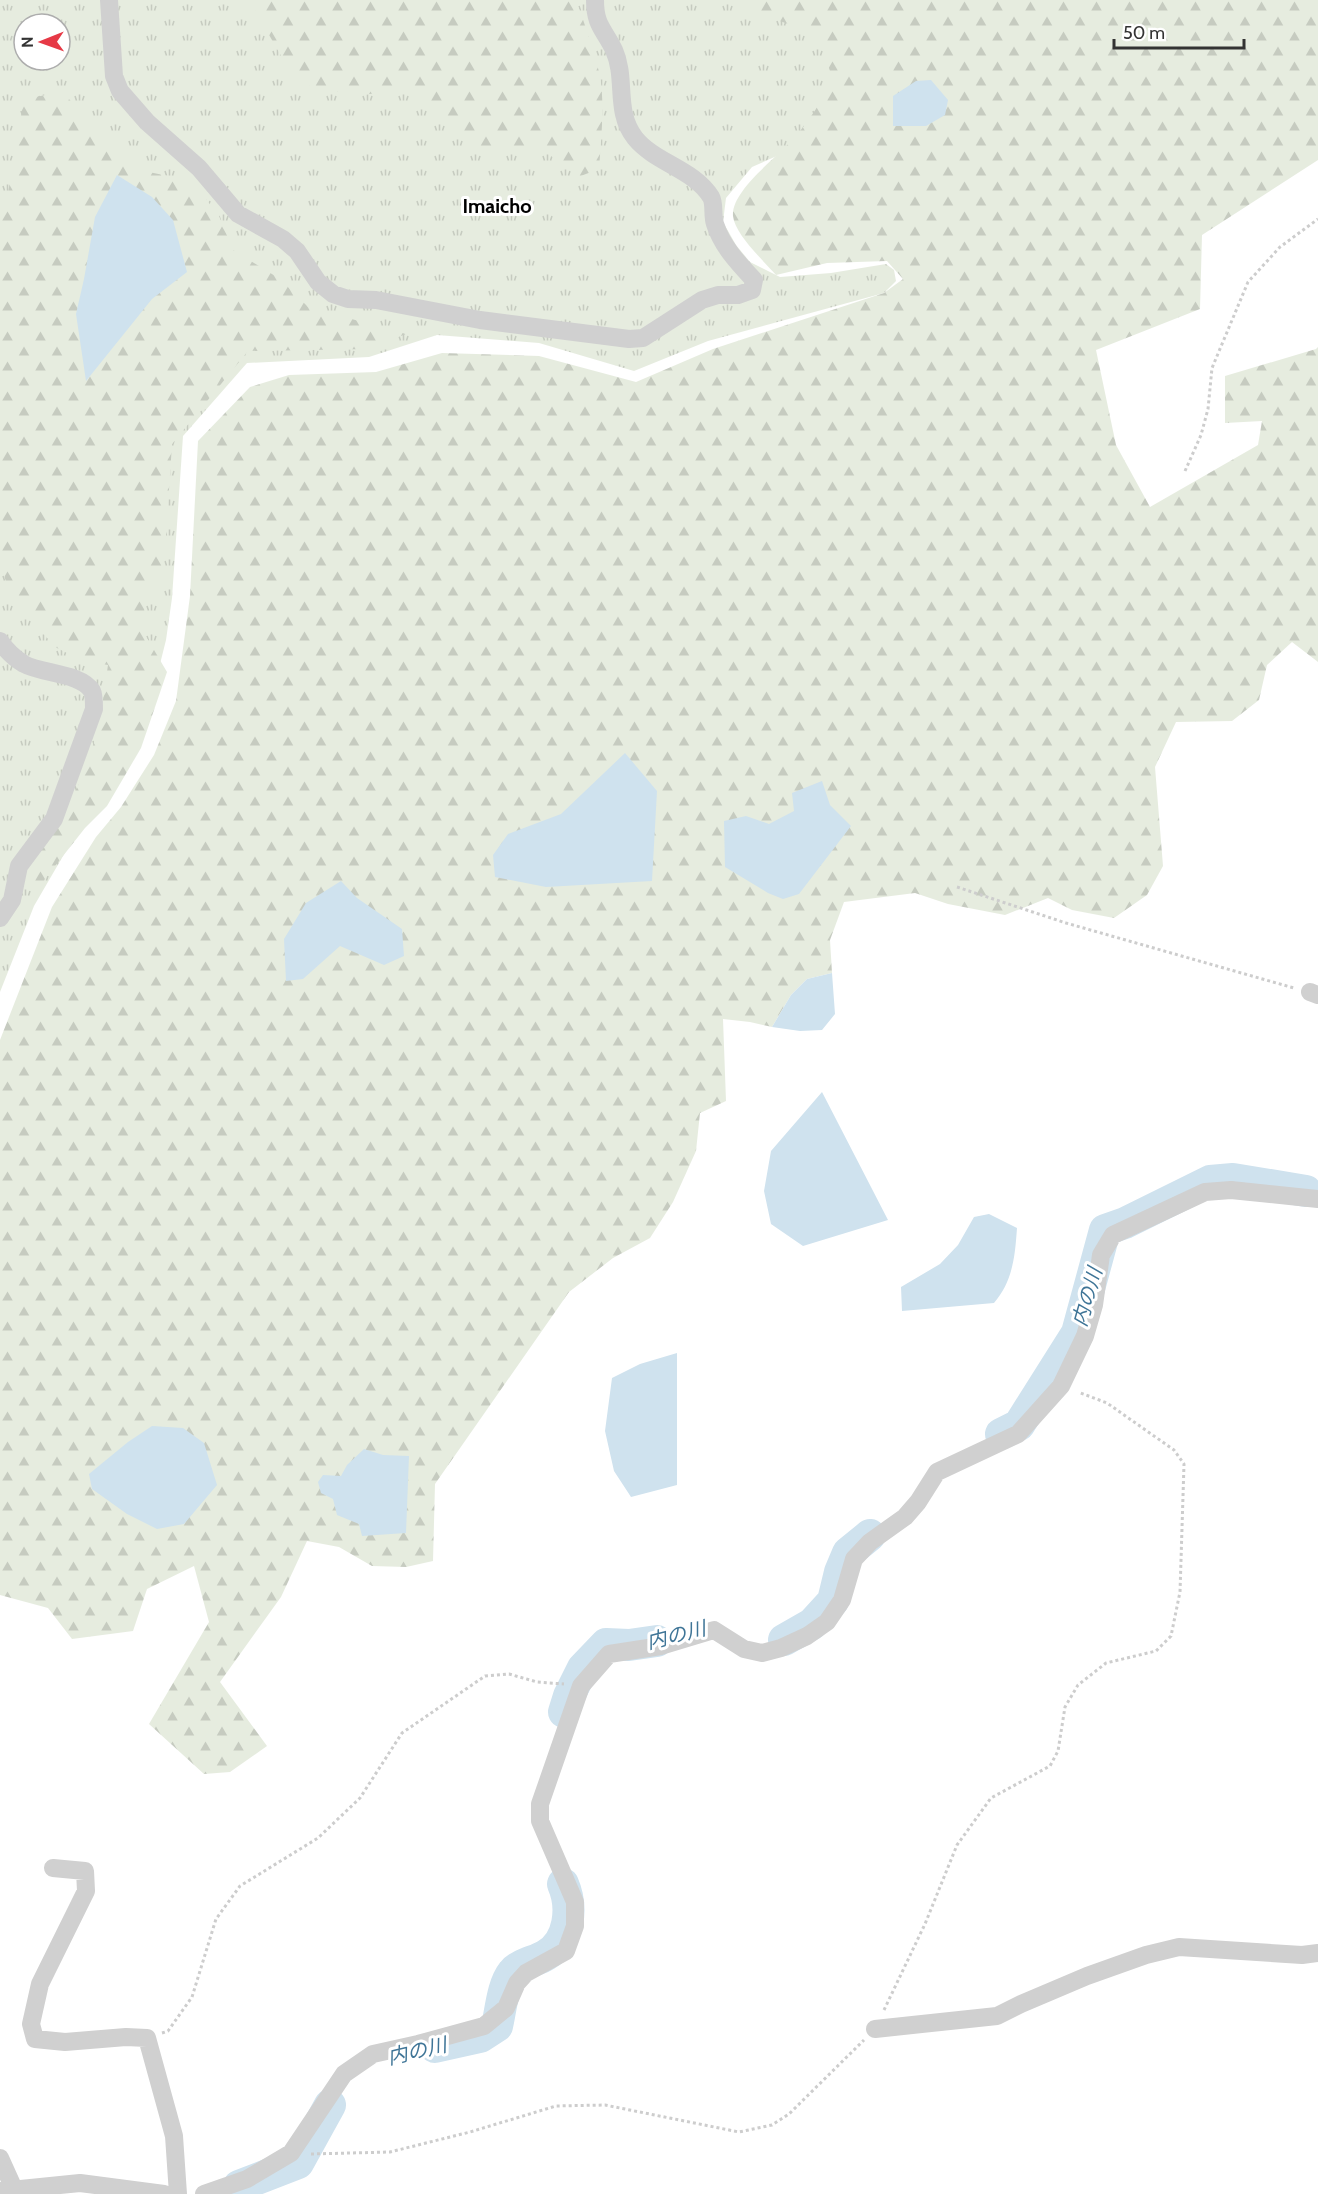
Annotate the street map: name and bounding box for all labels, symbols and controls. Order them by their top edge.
north arrow [12,12,72,72]
scale bar [1114,12,1244,50]
text: 50 m [1123,22,1165,44]
text: N [18,36,37,48]
district label: Imaicho [462,194,532,218]
water label: 内の川 [1067,1263,1107,1329]
water label: 内の川 [644,1616,710,1654]
water label: 内の川 [385,2032,451,2069]

